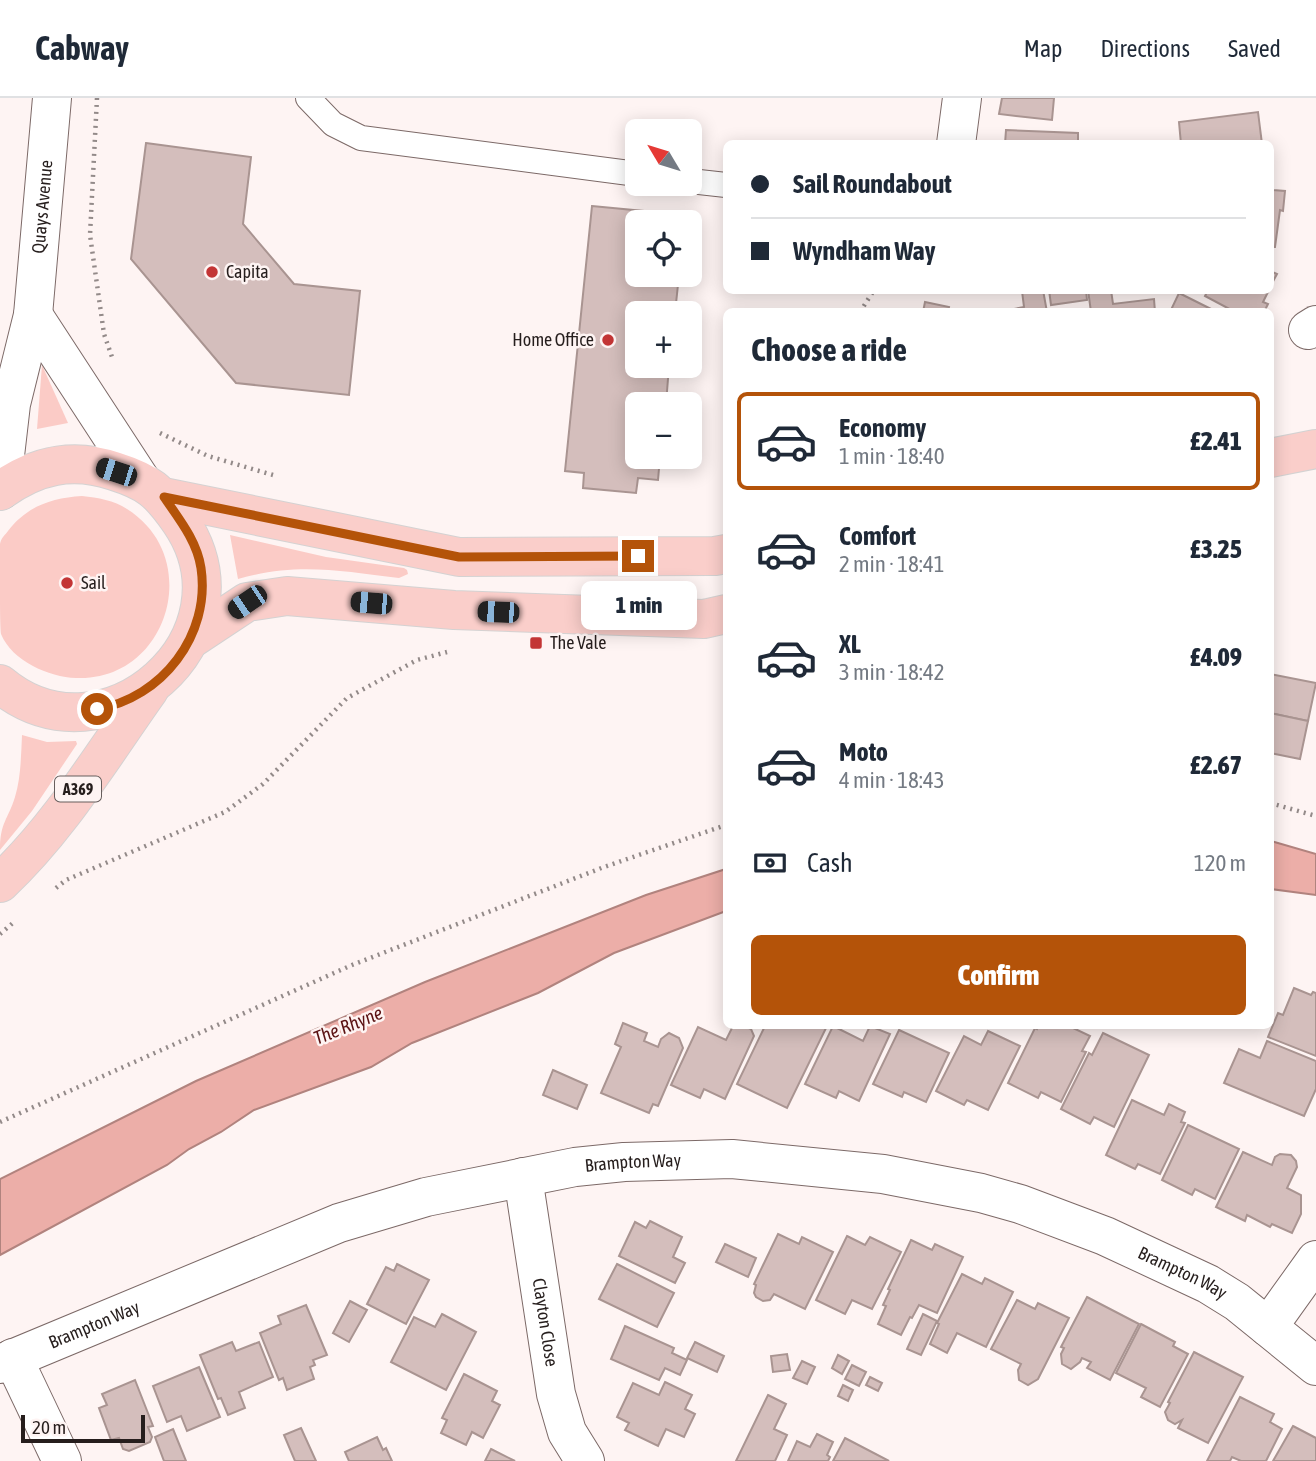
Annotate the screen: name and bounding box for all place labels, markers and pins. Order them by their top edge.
place label: Capita [226,261,269,282]
marker: Capita [204,264,220,280]
place label: Home Office [512,329,594,350]
marker: Home Office [600,332,616,348]
place label: Sail [81,572,106,593]
marker: Sail [59,575,75,591]
place label: The Vale [550,632,606,653]
marker: The Vale [528,635,544,651]

